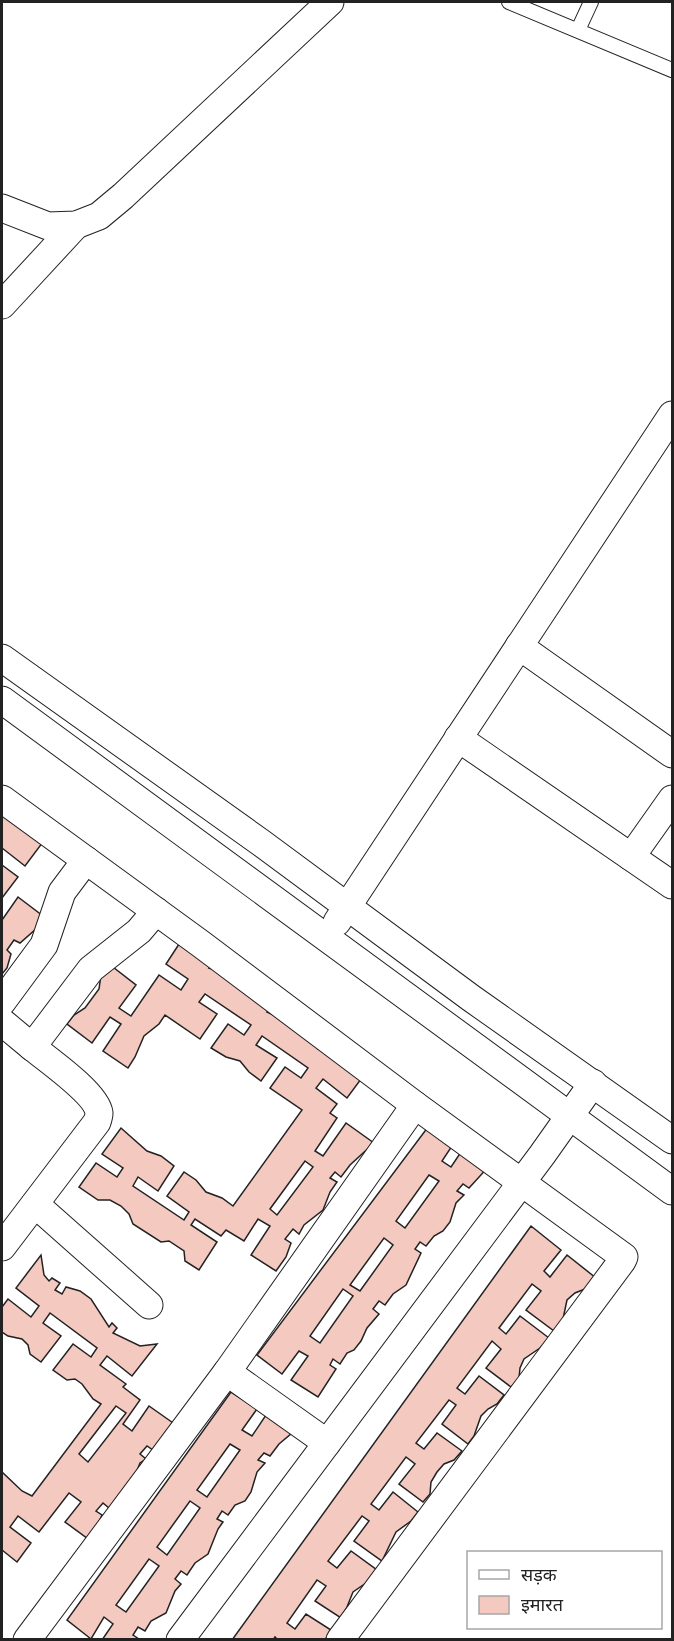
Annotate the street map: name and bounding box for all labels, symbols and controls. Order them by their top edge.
legend [467,1551,662,1629]
text: सड़क [521,1563,558,1585]
text: इमारत [521,1593,564,1615]

